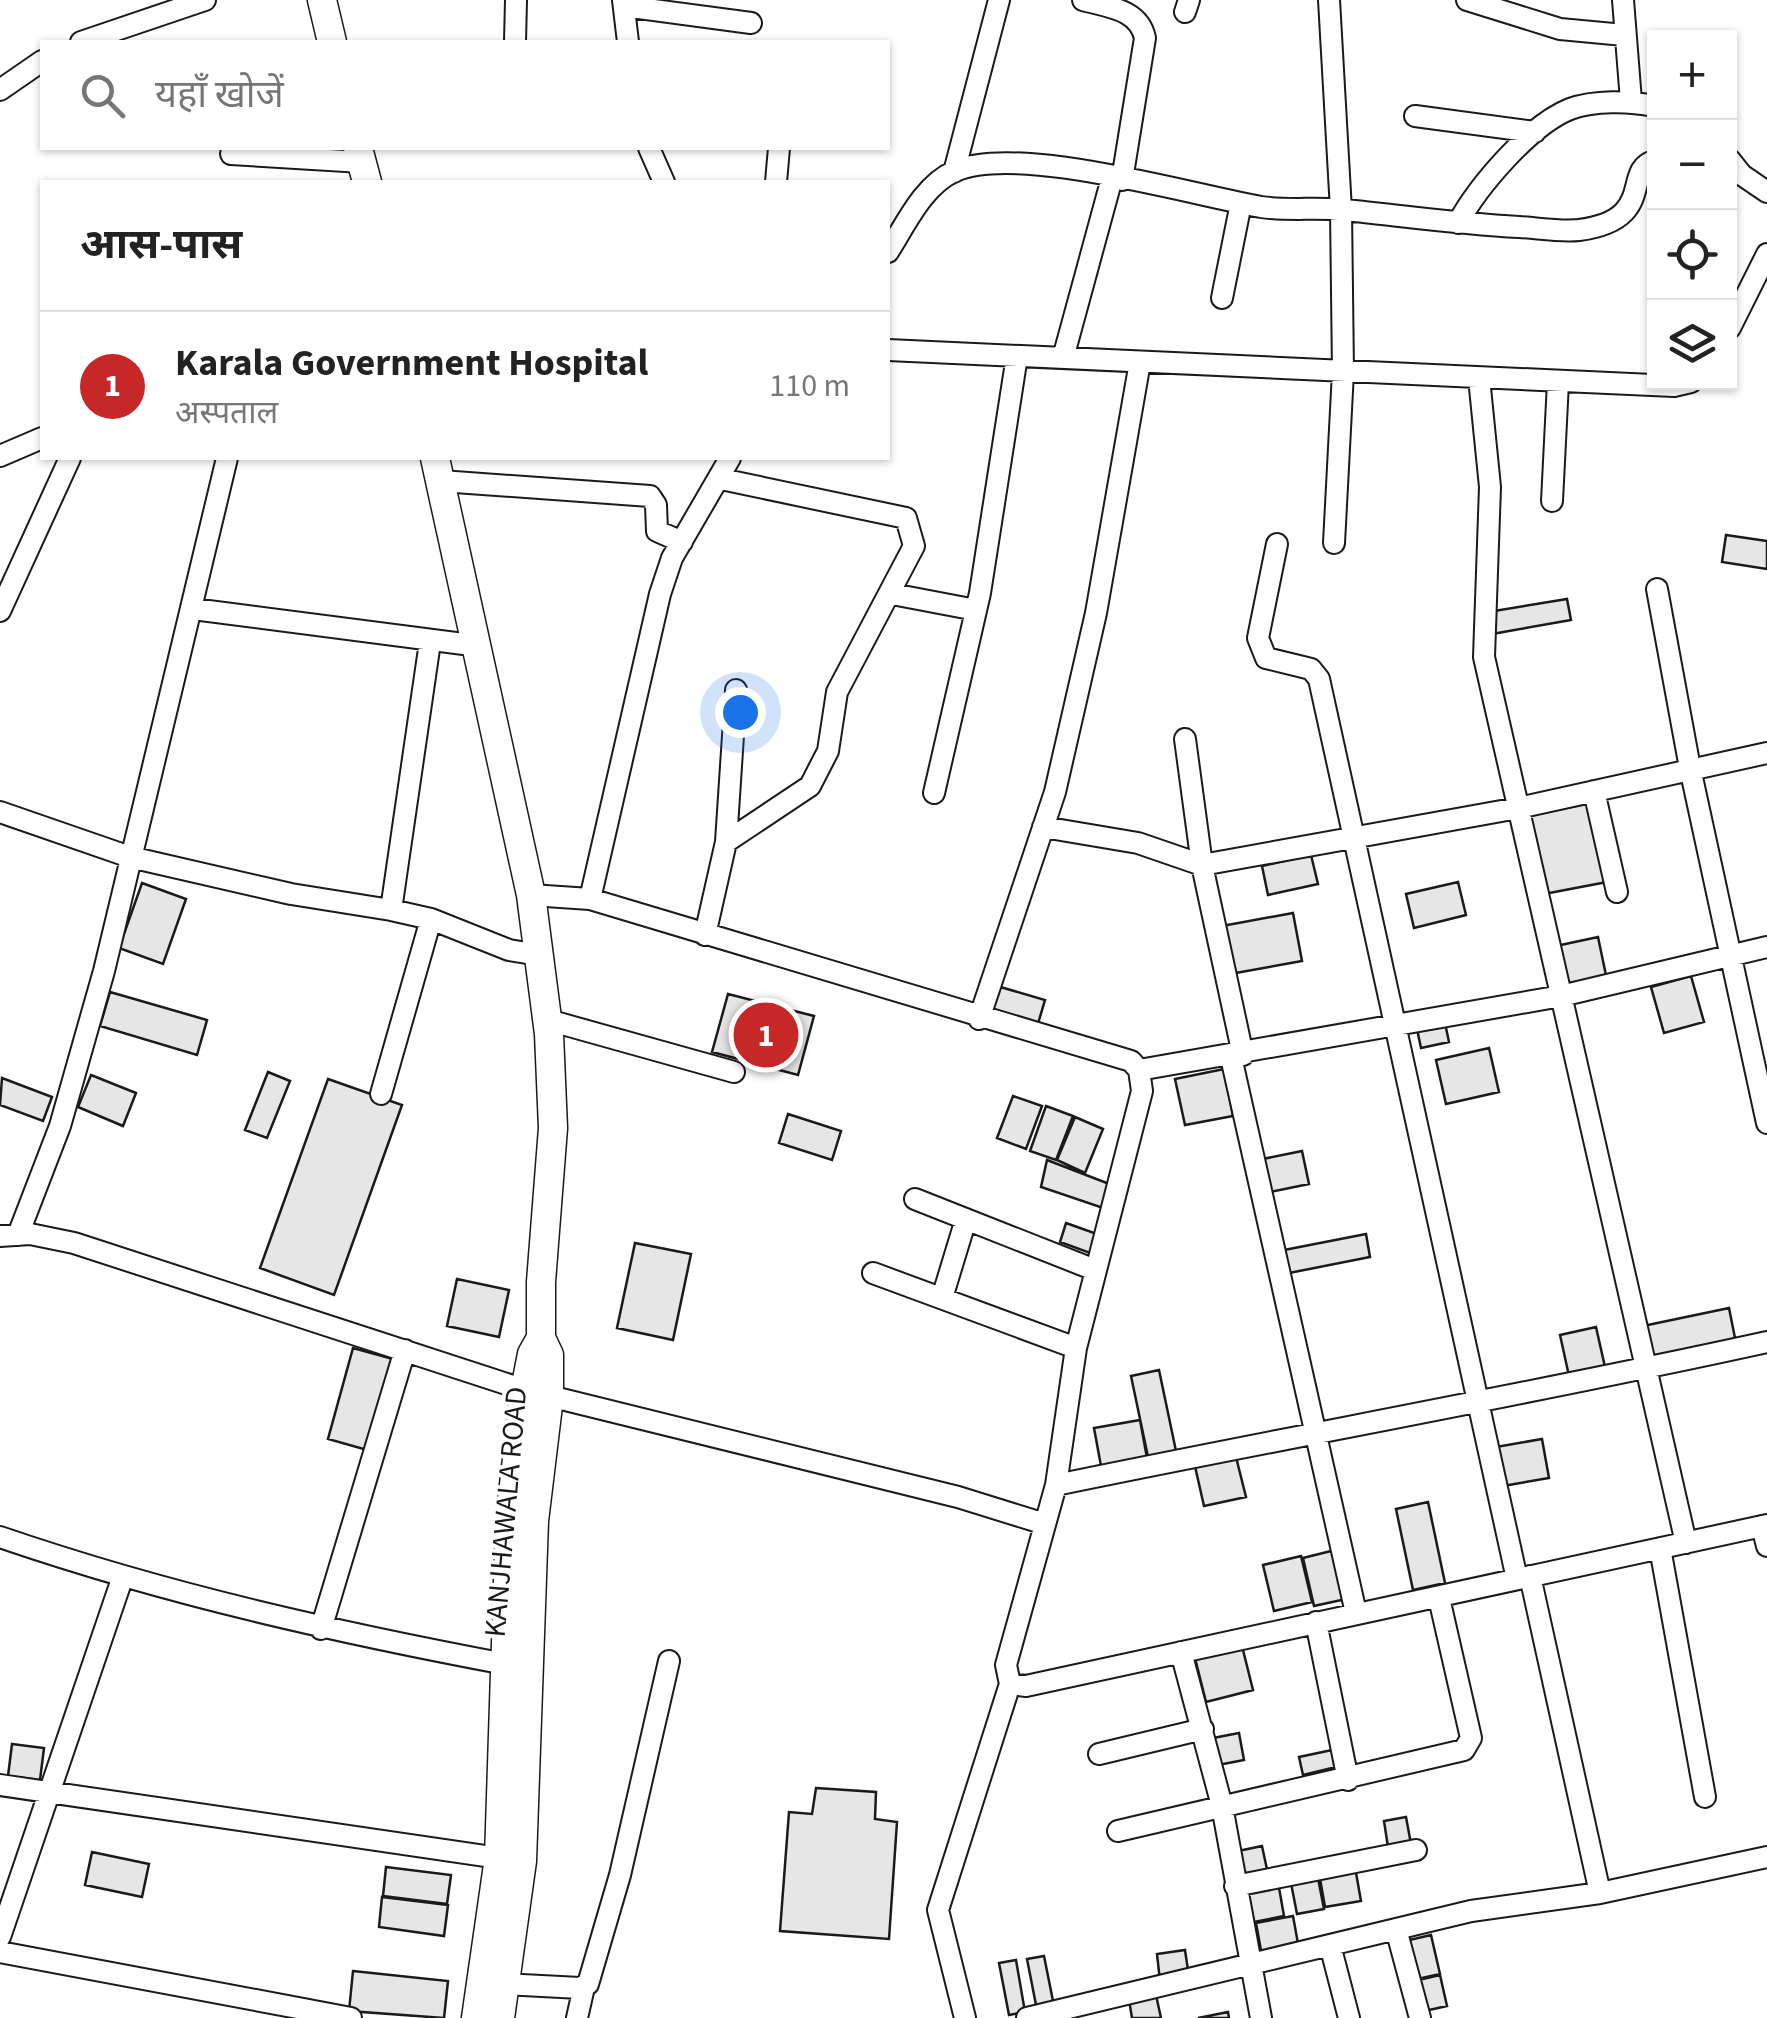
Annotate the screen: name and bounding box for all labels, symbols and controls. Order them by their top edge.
map controls [1647,30,1737,390]
button: + [1647,30,1737,120]
search box [40,40,890,150]
icon: search [75,68,130,123]
text: यहाँ खोजें [155,68,284,122]
button: − [1647,120,1737,210]
button: locate [1647,210,1737,300]
text: आस-पास [80,215,242,275]
button: layers [1647,300,1737,390]
text: Karala Government Hospital [175,336,648,390]
text: 1 [104,363,121,409]
text: 110 m [769,363,850,409]
text: अस्पताल [175,390,278,436]
your location [715,687,766,738]
pin: 1 [734,998,798,1072]
street label: KANJHAWALA ROAD [474,1385,538,1639]

